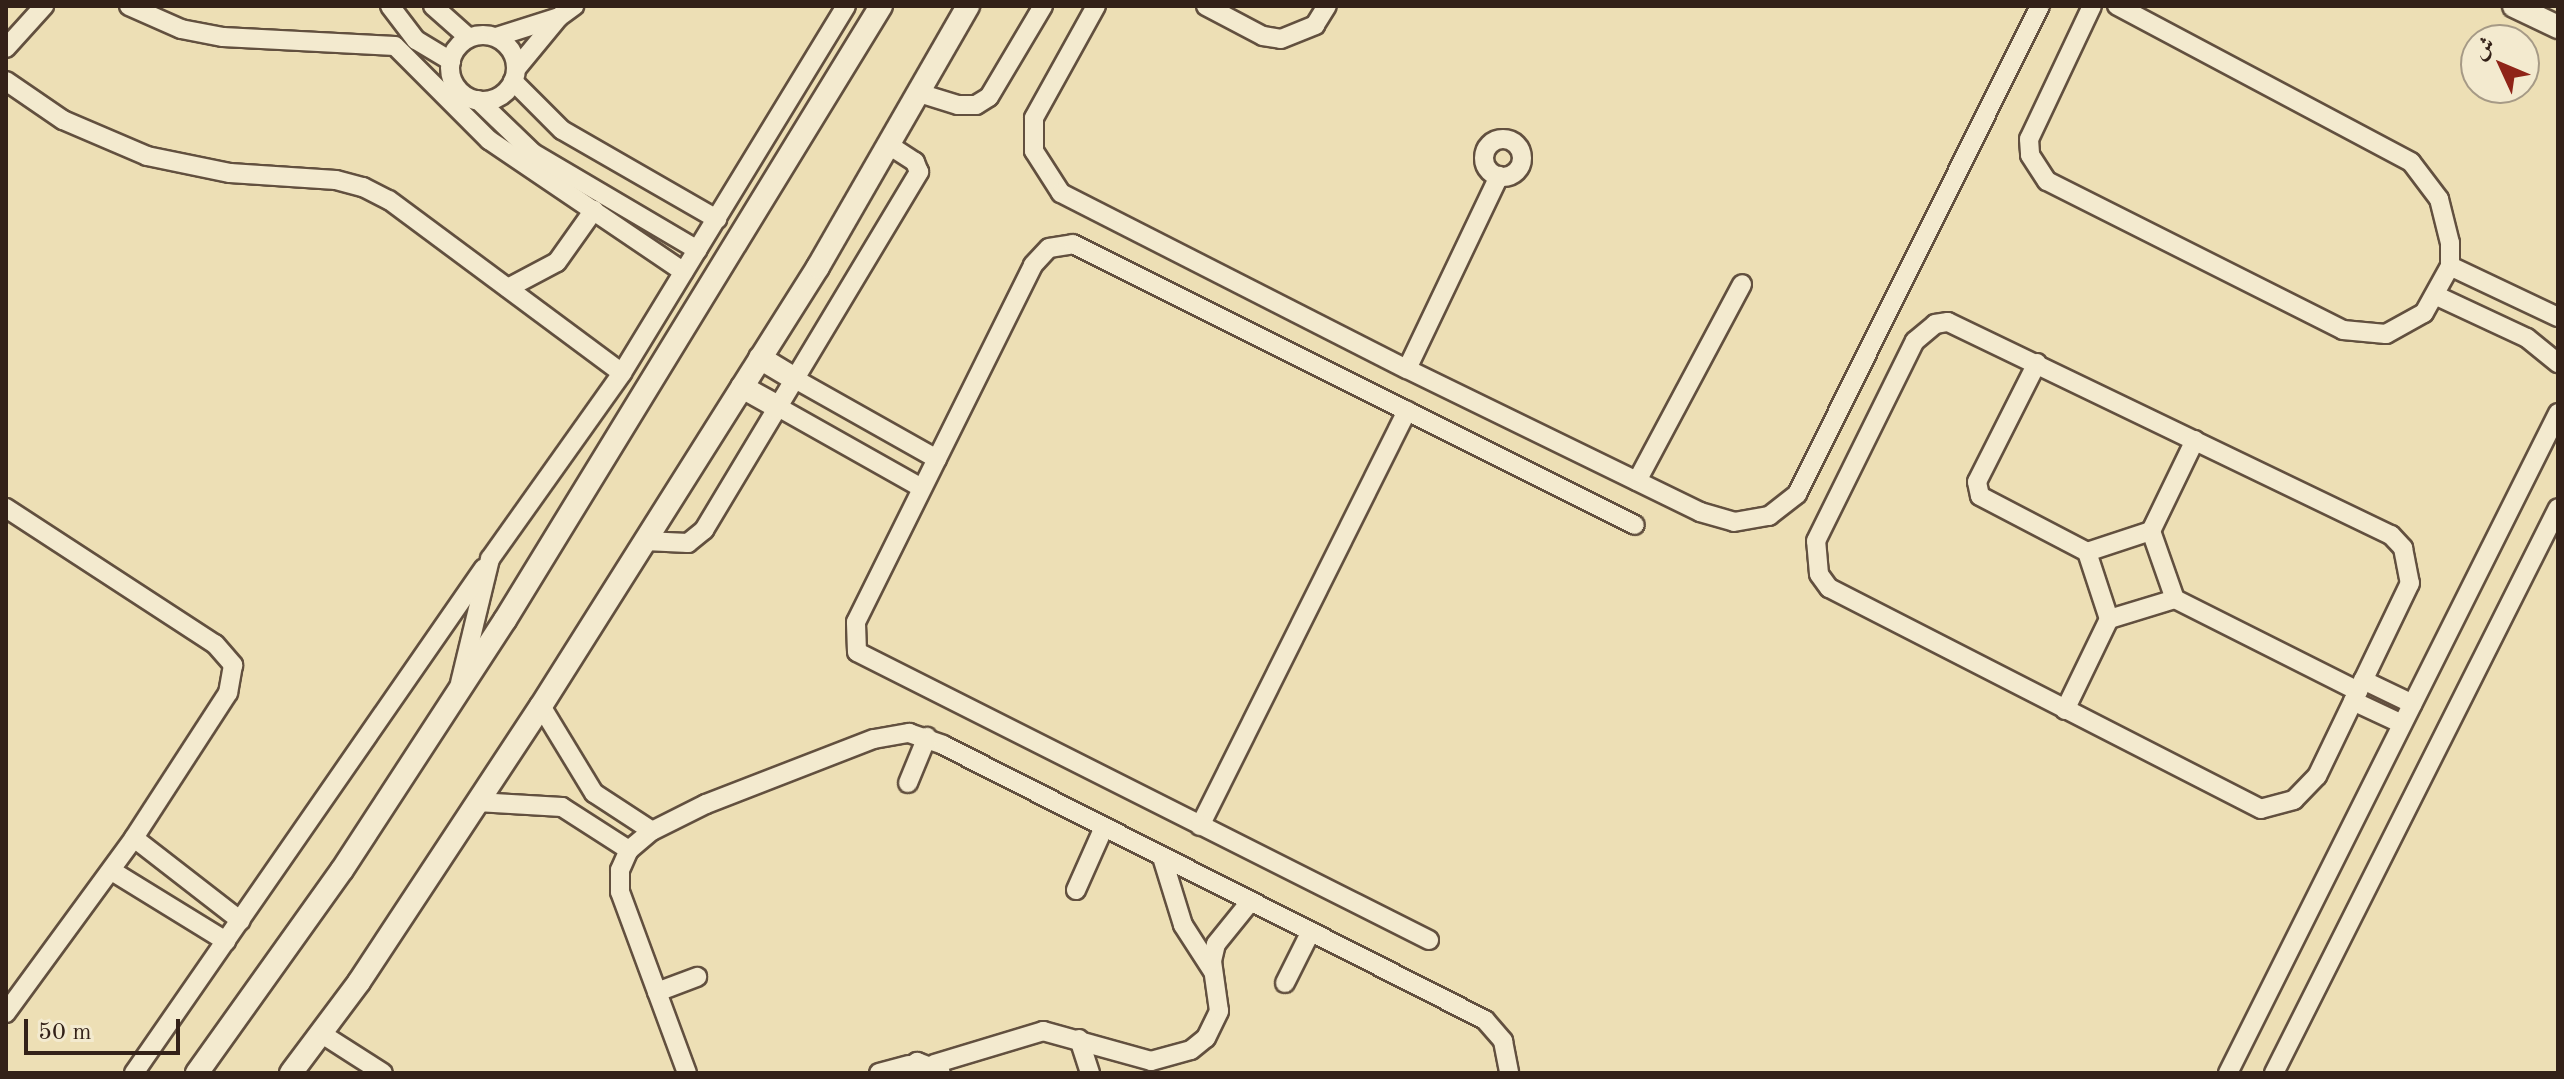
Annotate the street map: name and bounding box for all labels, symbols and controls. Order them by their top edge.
north arrow [2460,24,2540,104]
text: ش [2469,33,2500,64]
scale bar [28,1003,184,1053]
text: 50 m [38,1021,92,1045]

